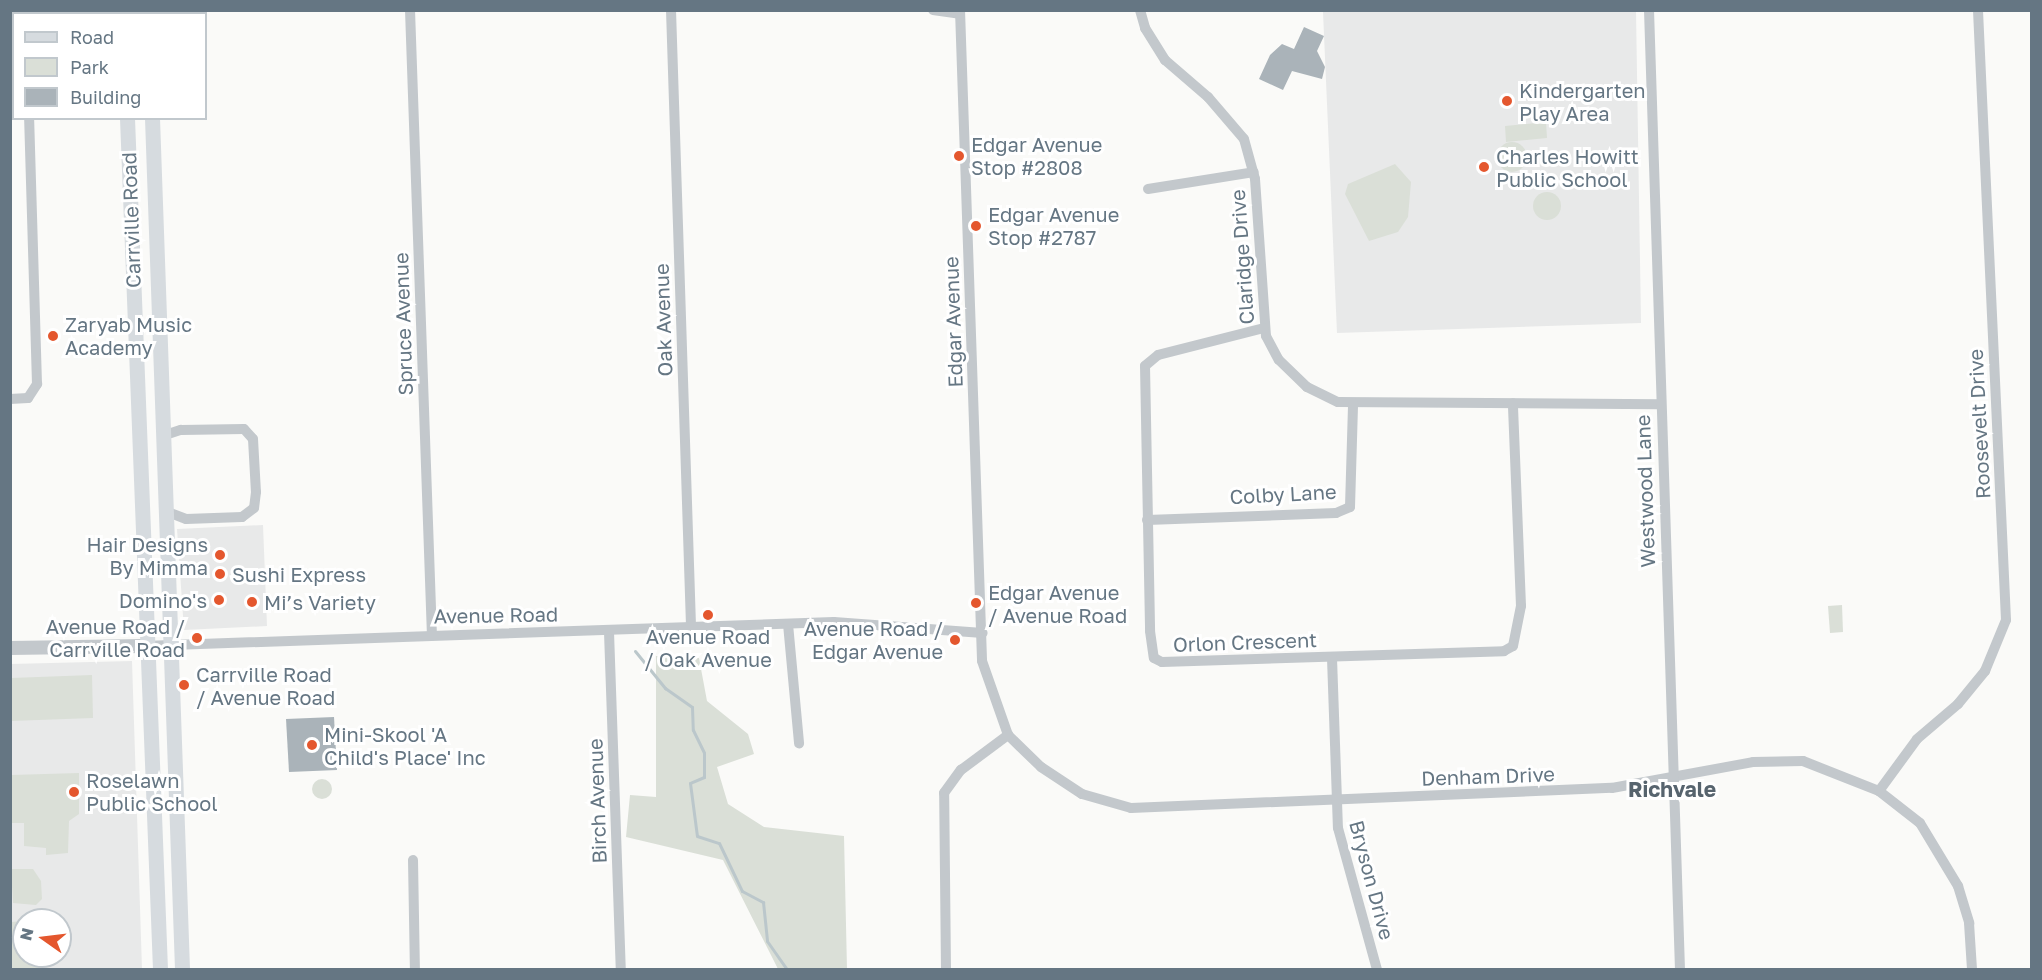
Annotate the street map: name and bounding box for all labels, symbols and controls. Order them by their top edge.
legend [12,12,207,120]
text: Road [70,26,114,48]
text: Park [70,56,109,78]
place label: Kindergarten Play Area [1519,78,1646,125]
text: Building [70,86,141,108]
marker: Kindergarten Play Area [1500,94,1514,108]
place label: Edgar Avenue Stop #2808 [971,132,1102,179]
place label: Charles Howitt Public School [1496,144,1639,191]
marker: Edgar Avenue Stop #2808 [952,149,966,163]
street label: Carrville Road [117,152,145,288]
marker: Charles Howitt Public School [1477,160,1491,174]
street label: Claridge Drive [1225,189,1259,325]
place label: Edgar Avenue Stop #2787 [988,202,1119,249]
marker: Edgar Avenue Stop #2787 [969,219,983,233]
street label: Spruce Avenue [389,252,417,396]
street label: Edgar Avenue [939,256,967,388]
street label: Oak Avenue [649,263,677,377]
place label: Zaryab Music Academy [65,312,192,359]
marker: Zaryab Music Academy [46,329,60,343]
street label: Roosevelt Drive [1963,348,1995,500]
street label: Westwood Lane [1630,414,1660,568]
street label: Colby Lane [1229,479,1337,509]
place label: Hair Designs By Mimma [87,532,208,579]
marker: Hair Designs By Mimma [213,548,227,562]
place label: Sushi Express [232,562,366,586]
marker: Sushi Express [213,567,227,581]
place label: Edgar Avenue / Avenue Road [988,580,1127,627]
place label: Domino's [119,588,207,612]
place label: Mi’s Variety [264,590,376,614]
marker: Domino's [212,593,226,607]
marker: Mi’s Variety [245,595,259,609]
marker: Edgar Avenue / Avenue Road [969,596,983,610]
street label: Avenue Road [434,602,558,628]
marker: Avenue Road / Oak Avenue [701,608,715,622]
place label: Avenue Road / Carrville Road [46,614,185,661]
place label: Avenue Road / Edgar Avenue [804,616,943,663]
place label: Avenue Road / Oak Avenue [644,624,772,671]
street label: Orlon Crescent [1173,627,1317,657]
marker: Avenue Road / Carrville Road [190,631,204,645]
marker: Avenue Road / Edgar Avenue [948,633,962,647]
place label: Carrville Road / Avenue Road [196,662,335,709]
marker: Carrville Road / Avenue Road [177,678,191,692]
place label: Mini-Skool 'A Child's Place' Inc [324,722,486,769]
marker: Mini-Skool 'A Child's Place' Inc [305,738,319,752]
street label: Birch Avenue [583,738,611,864]
street label: Denham Drive [1421,762,1555,790]
place label: Roselawn Public School [86,768,218,815]
district label: Richvale [1628,776,1716,802]
marker: Roselawn Public School [67,785,81,799]
street label: Bryson Drive [1345,818,1399,942]
north arrow [12,908,72,968]
text: N [15,926,38,942]

